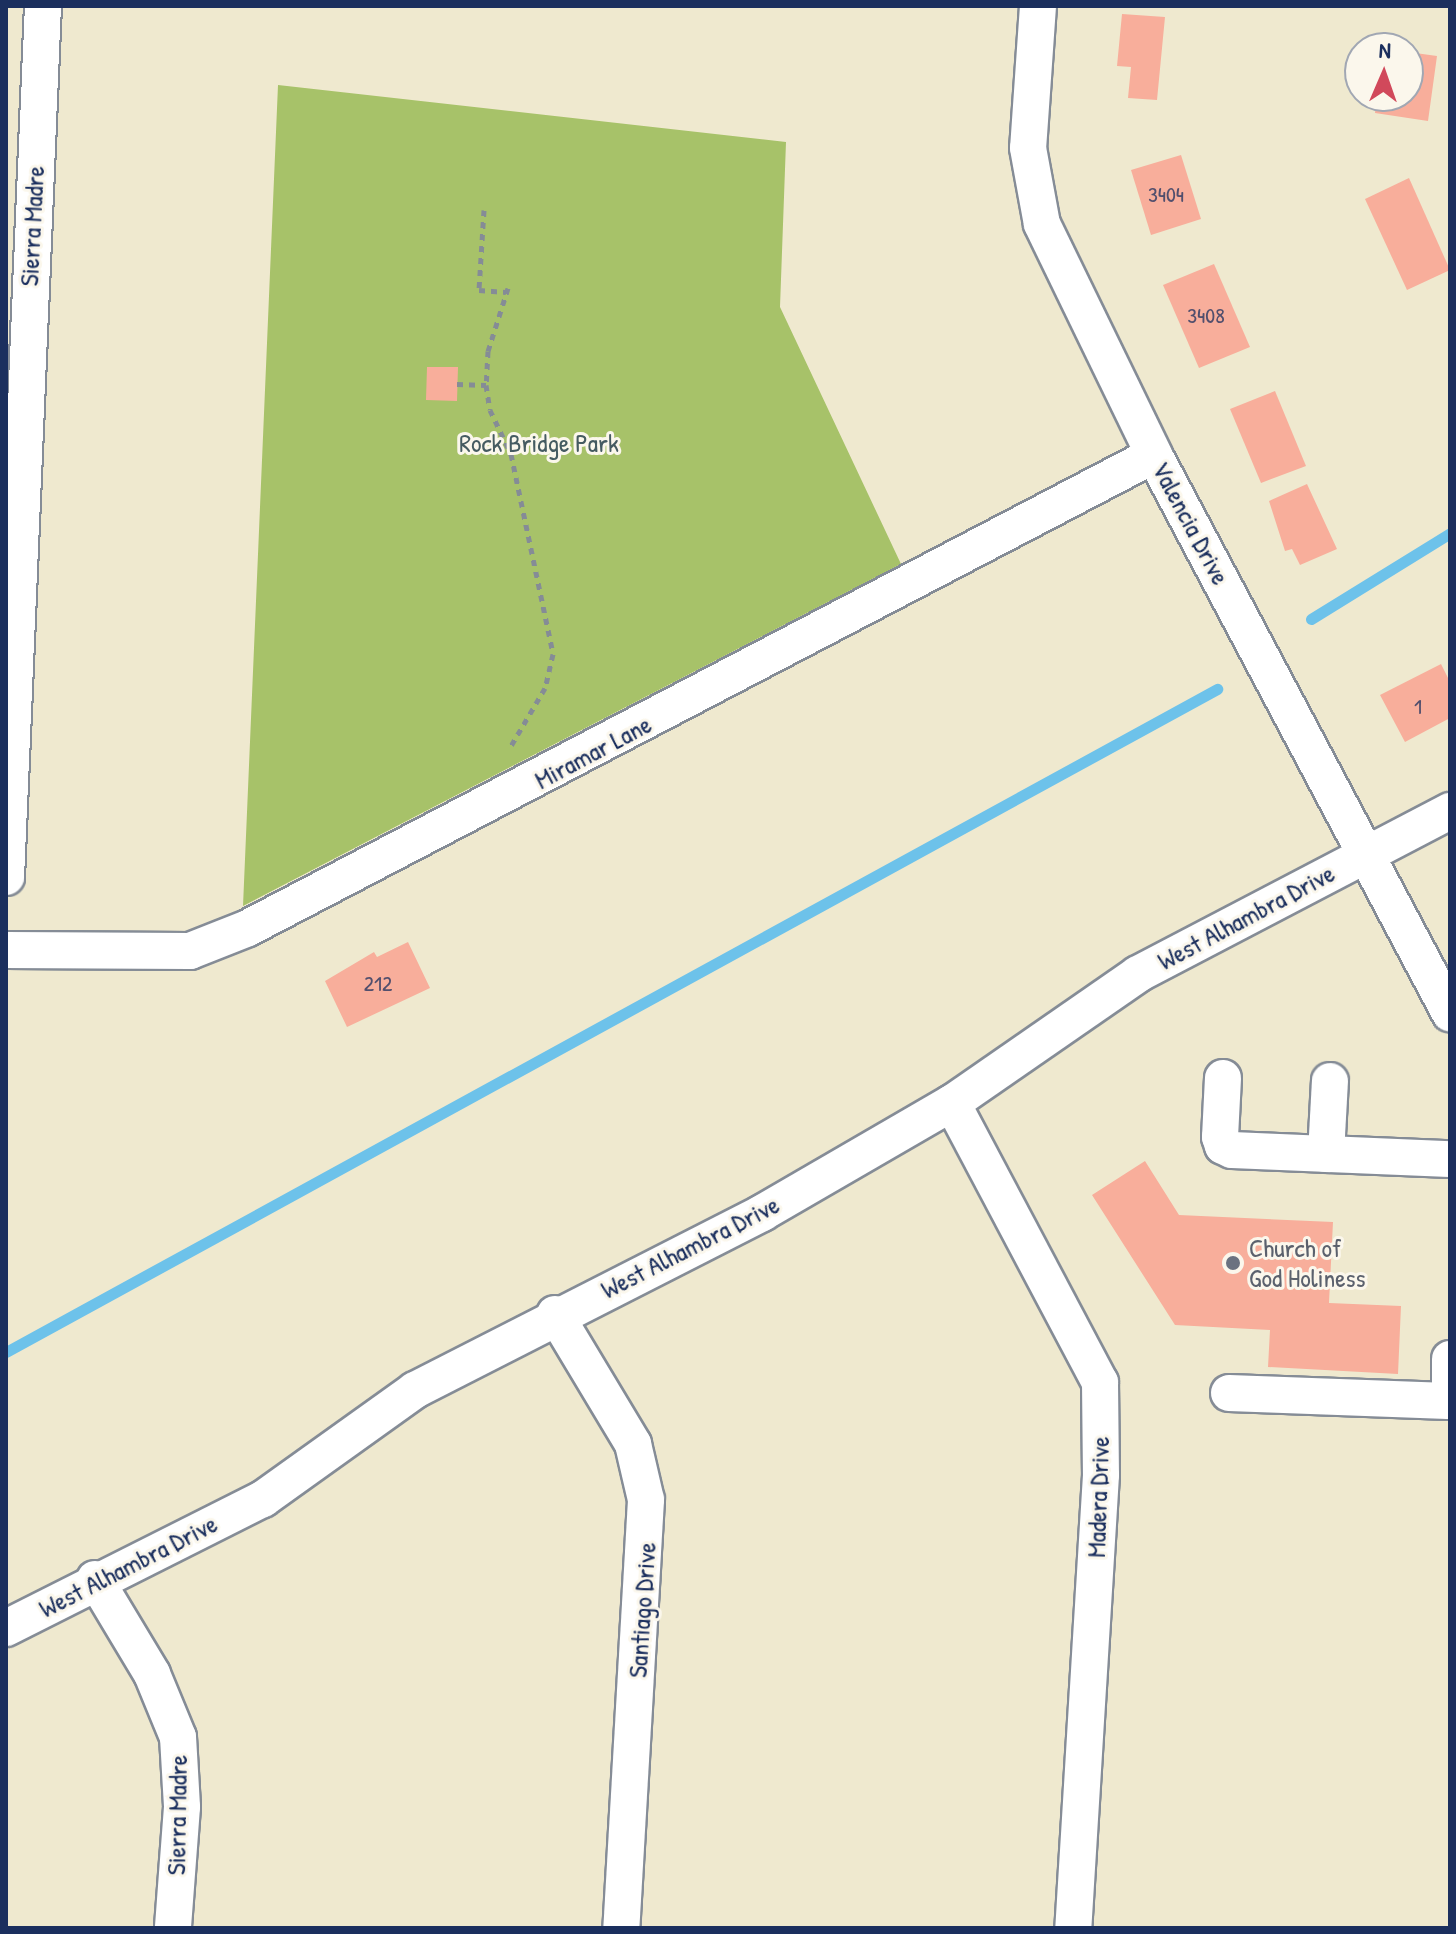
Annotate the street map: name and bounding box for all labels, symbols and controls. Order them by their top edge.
north arrow [1344,32,1424,112]
text: N [1378,35,1391,65]
street label: Sierra Madre [13,165,51,287]
house number: 3404 [1148,182,1184,208]
house number: 3408 [1187,303,1225,329]
park label: Rock Bridge Park [459,427,619,459]
street label: Valencia Drive [1146,456,1236,590]
house number: 1 [1414,694,1422,720]
street label: Miramar Lane [529,708,657,796]
street label: West Alhambra Drive [1152,857,1340,977]
house number: 212 [364,971,392,997]
street label: West Alhambra Drive [596,1189,784,1305]
place label: Church of God Holiness [1249,1232,1366,1294]
marker: Church of God Holiness [1224,1254,1242,1272]
street label: Madera Drive [1080,1436,1116,1558]
street label: West Alhambra Drive [34,1508,222,1624]
street label: Santiago Drive [622,1541,662,1679]
street label: Sierra Madre [160,1755,194,1875]

